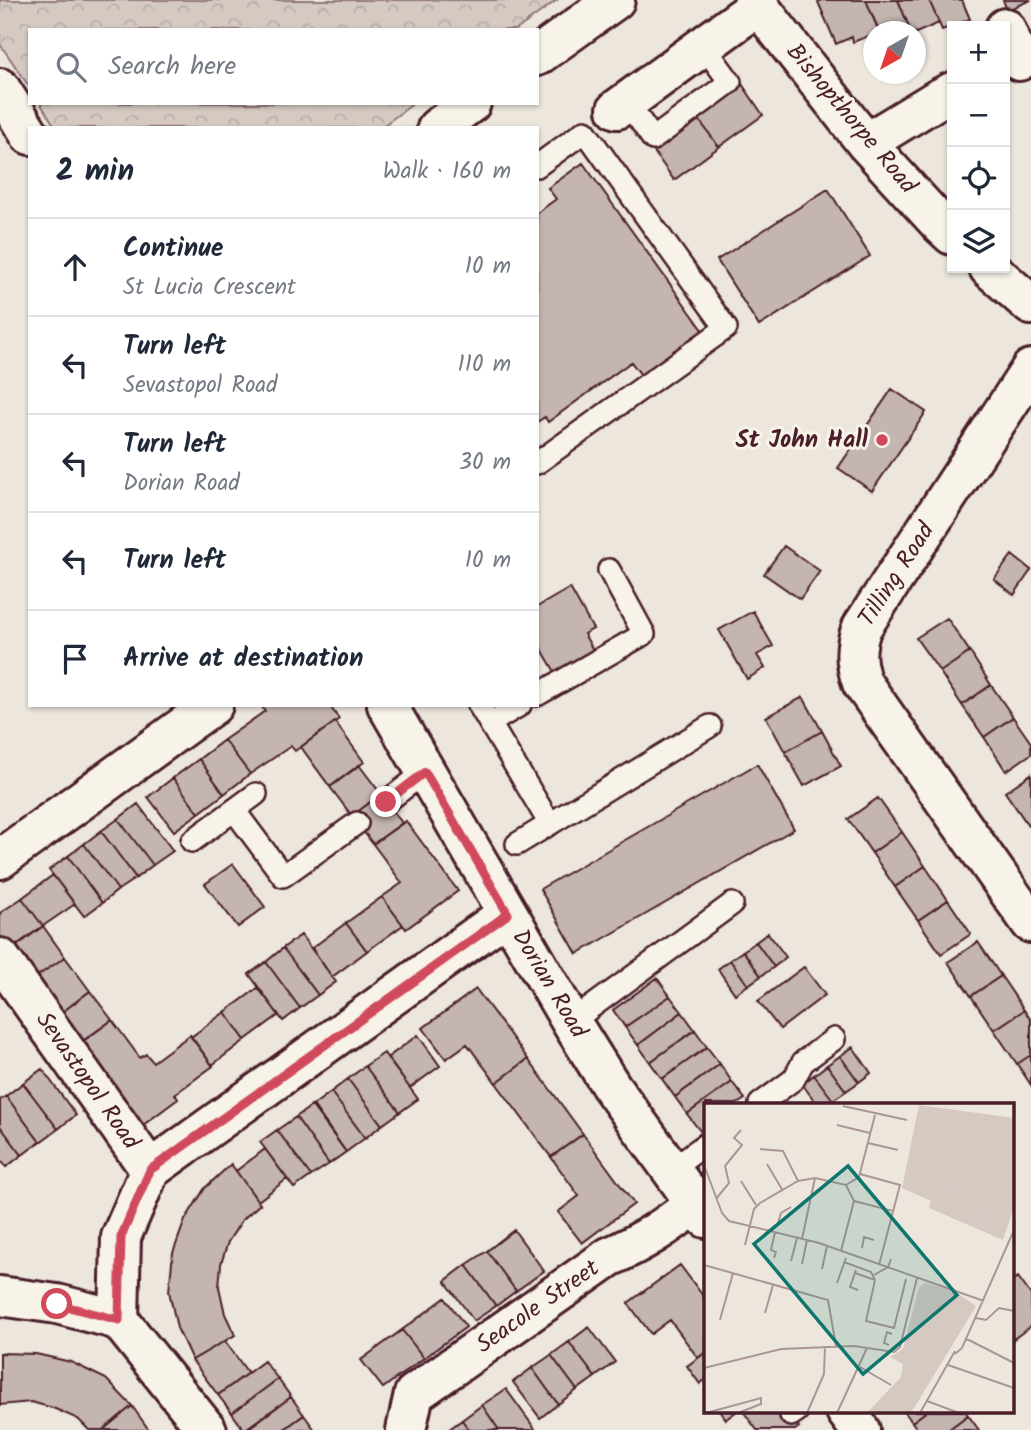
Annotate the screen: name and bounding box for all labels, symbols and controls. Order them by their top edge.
north arrow [863,21,926,84]
map controls [947,21,1010,273]
button: + [947,21,1010,84]
search box [28,28,539,105]
street label: Bishopthorpe Road [776,35,927,204]
text: Search here [108,46,236,88]
icon: search [52,48,90,86]
button: − [947,84,1010,147]
button: locate [947,147,1010,210]
text: 2 min [56,148,134,196]
text: Walk · 160 m [383,154,511,190]
button: layers [947,210,1010,273]
text: Continue [123,228,224,270]
icon: ahead [56,248,94,286]
text: 10 m [465,249,511,285]
text: St Lucia Crescent [123,270,296,306]
text: Turn left [123,326,226,368]
icon: left [56,346,94,384]
text: 110 m [458,347,511,383]
text: Sevastopol Road [123,368,278,404]
place label: St John Hall [735,421,869,460]
text: Turn left [123,424,226,466]
marker: St John Hall [874,432,890,448]
icon: left [56,444,94,482]
text: 30 m [459,445,511,481]
text: Dorian Road [123,466,240,502]
street label: Tilling Road [849,514,946,635]
text: Turn left [123,540,226,582]
icon: left [56,542,94,580]
text: 10 m [465,543,511,579]
text: Arrive at destination [123,638,363,680]
icon: arrive [56,640,94,678]
route end [370,786,401,817]
street label: Dorian Road [501,922,598,1047]
street label: Sevastopol Road [25,1004,150,1159]
inset map [704,1103,1014,1412]
street label: Seacole Street [468,1249,609,1364]
route start [41,1288,72,1319]

